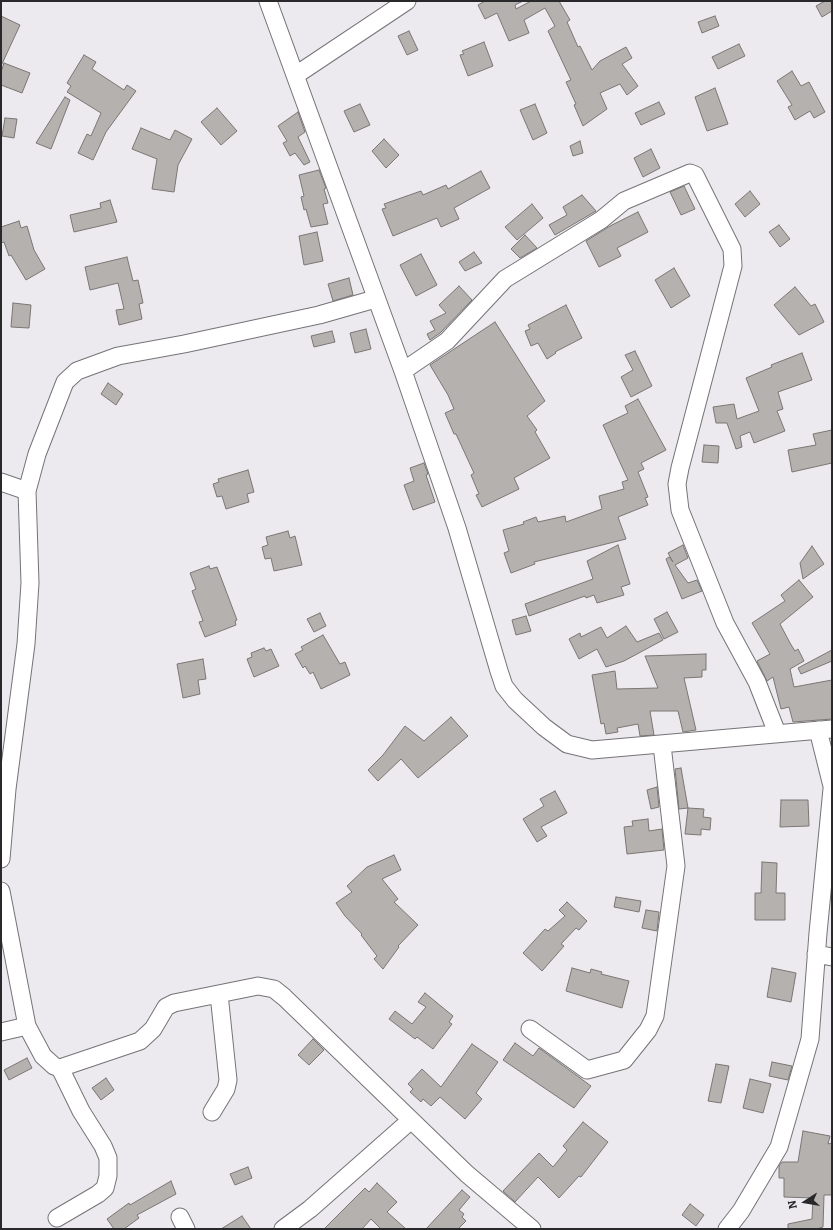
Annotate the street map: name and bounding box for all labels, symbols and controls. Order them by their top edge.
north arrow [785,1182,825,1222]
text: N [786,1199,800,1210]

